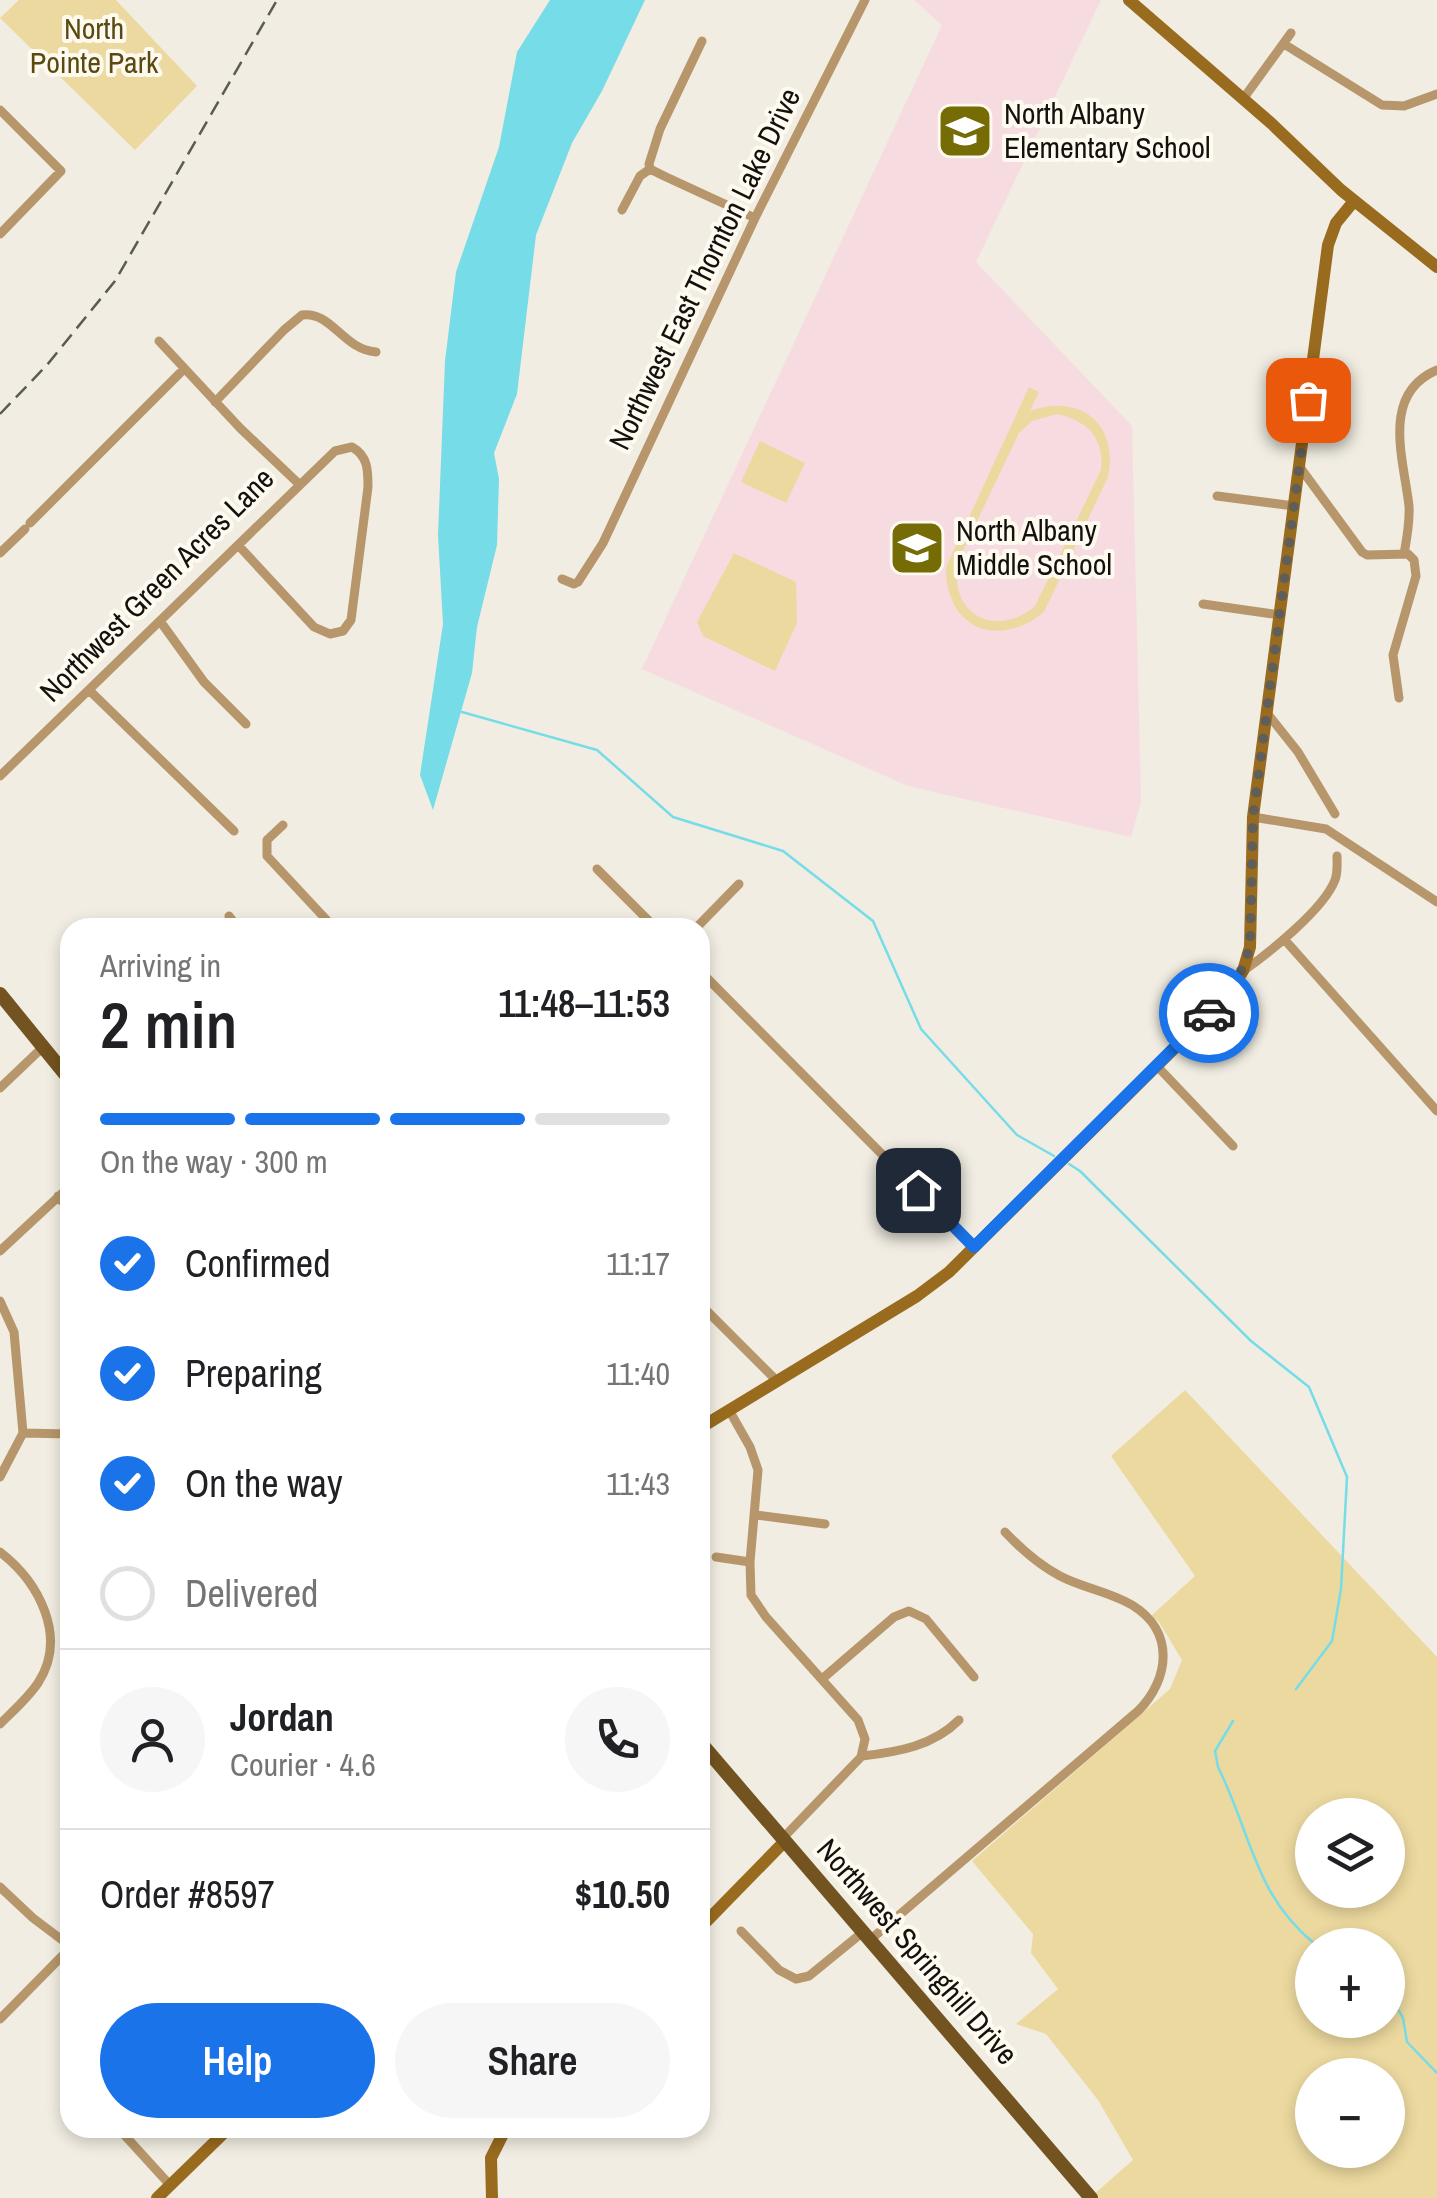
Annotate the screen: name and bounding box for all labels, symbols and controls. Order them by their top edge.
park label: North Pointe Park [30,8,159,82]
street label: Northwest East Thornton Lake Drive [599,81,809,456]
place label: North Albany Elementary School [1004,93,1210,167]
school or university icon: North Albany Elementary School [935,101,995,161]
pin [1266,358,1351,443]
icon: bag [1281,373,1336,428]
street label: Northwest Green Acres Lane [30,458,282,710]
place label: North Albany Middle School [956,510,1112,584]
school or university icon: North Albany Middle School [887,518,947,578]
text: Arriving in [100,944,221,987]
courier [1159,963,1259,1063]
text: 11:48–11:53 [498,978,670,1029]
text: 2 min [100,981,237,1068]
icon: car [1182,986,1237,1041]
text: On the way · 300 m [100,1140,328,1183]
pin [876,1148,961,1233]
icon: home [891,1163,946,1218]
icon: check [100,1236,155,1291]
text: Confirmed [185,1238,330,1289]
text: 11:17 [606,1242,670,1285]
icon: check [100,1346,155,1401]
text: Preparing [185,1348,322,1399]
text: 11:40 [606,1352,670,1395]
icon: check [100,1456,155,1511]
text: On the way [185,1458,343,1509]
text: 11:43 [606,1462,670,1505]
text: Delivered [185,1568,318,1619]
button: person [100,1687,205,1792]
button: phone [565,1687,670,1792]
text: Jordan [230,1692,334,1743]
text: Courier · 4.6 [230,1743,376,1786]
map controls [1295,1798,1405,2168]
button: layers [1295,1798,1405,1908]
street label: Northwest Springhill Drive [808,1830,1027,2073]
text: Order #8597 [100,1869,275,1920]
text: $10.50 [575,1869,670,1920]
button: + [1295,1928,1405,2038]
button: Help [100,2003,375,2118]
button: Share [395,2003,670,2118]
button: − [1295,2058,1405,2168]

